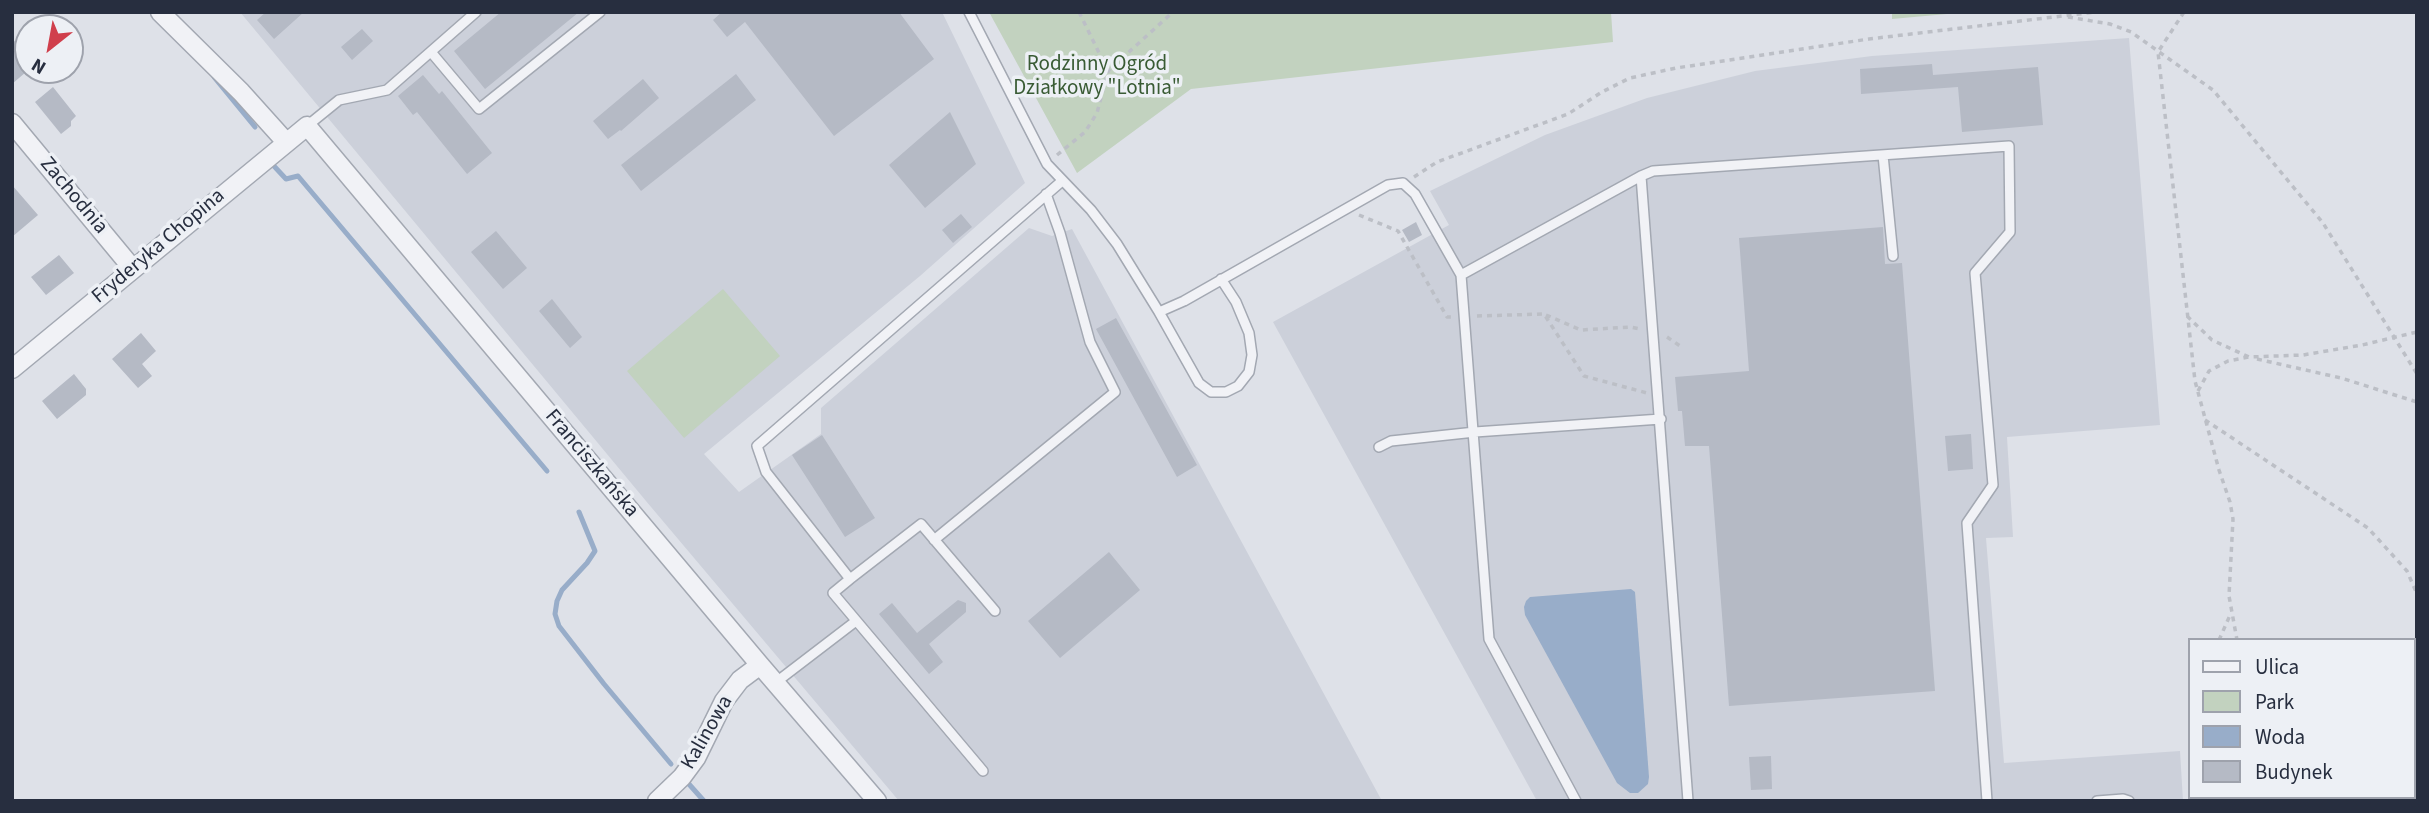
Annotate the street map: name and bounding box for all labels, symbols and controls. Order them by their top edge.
north arrow [14,14,84,84]
text: N [27,51,51,81]
park label: Rodzinny Ogród Działkowy "Lotnia" [1013,52,1181,102]
street label: Zachodnia [34,152,112,240]
street label: Fryderyka Chopina [87,184,231,310]
street label: Franciszkańska [539,405,643,523]
legend [2188,638,2415,799]
text: Ulica [2255,652,2299,682]
text: Park [2255,687,2294,717]
street label: Kalinowa [677,691,739,775]
text: Woda [2255,722,2305,752]
text: Budynek [2255,757,2333,787]

